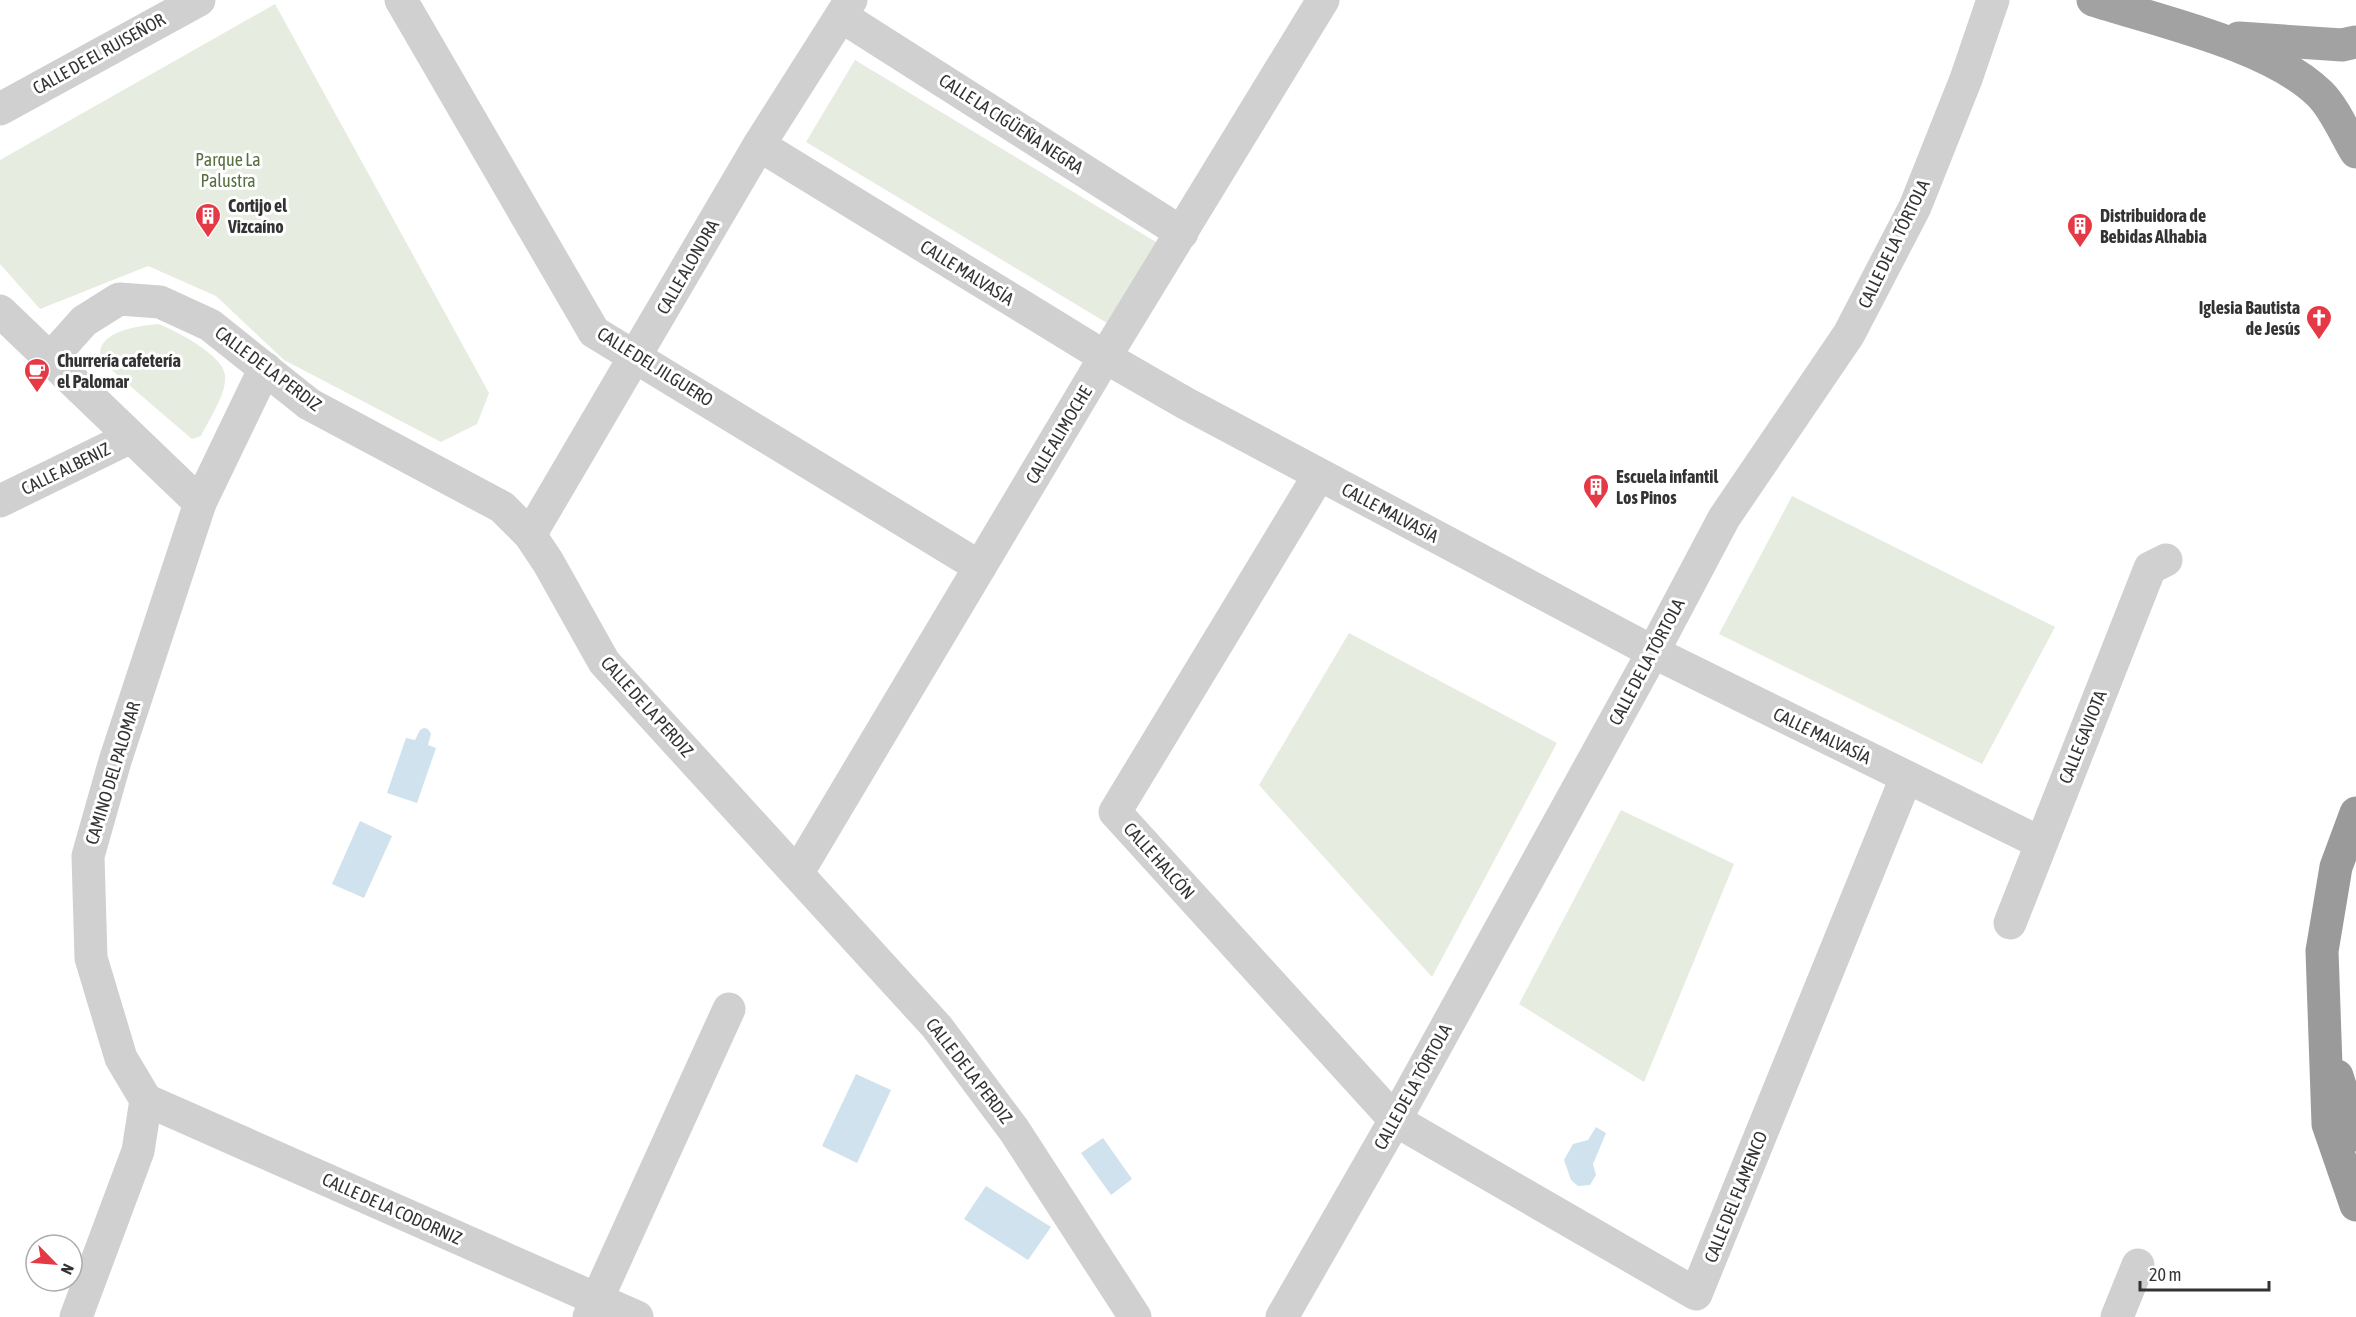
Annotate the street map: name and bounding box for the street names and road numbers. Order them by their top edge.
street label: CALLE DE EL RUISEÑOR [29,9,169,99]
street label: CALLE LA CIGÜEÑA NEGRA [935,69,1087,178]
street label: CALLE DE LA TÓRTOLA [1853,176,1934,311]
street label: CALLE ALONDRA [652,216,723,318]
street label: CALLE MALVASÍA [917,236,1018,310]
street label: CALLE DE LA PERDIZ [211,322,326,415]
street label: CALLE DEL JILGUERO [594,323,717,411]
street label: CALLE ALIMOCHE [1021,382,1096,487]
street label: CALLE ALBENIZ [18,438,114,499]
street label: CALLE MALVASÍA [1338,478,1442,547]
street label: CALLE DE LA TÓRTOLA [1604,595,1689,729]
street label: CALLE DE LA PERDIZ [597,652,698,761]
street label: CALLE GAVIOTA [2054,687,2111,786]
street label: CAMINO DEL PALOMAR [81,699,144,847]
street label: CALLE MALVASÍA [1770,703,1875,768]
street label: CALLE HALCÓN [1120,818,1199,903]
street label: CALLE DE LA PERDIZ [922,1014,1017,1127]
street label: CALLE DE LA TÓRTOLA [1369,1020,1456,1153]
street label: CALLE DEL FLAMENCO [1700,1128,1771,1266]
street label: CALLE DE LA CODORNIZ [319,1168,465,1249]

